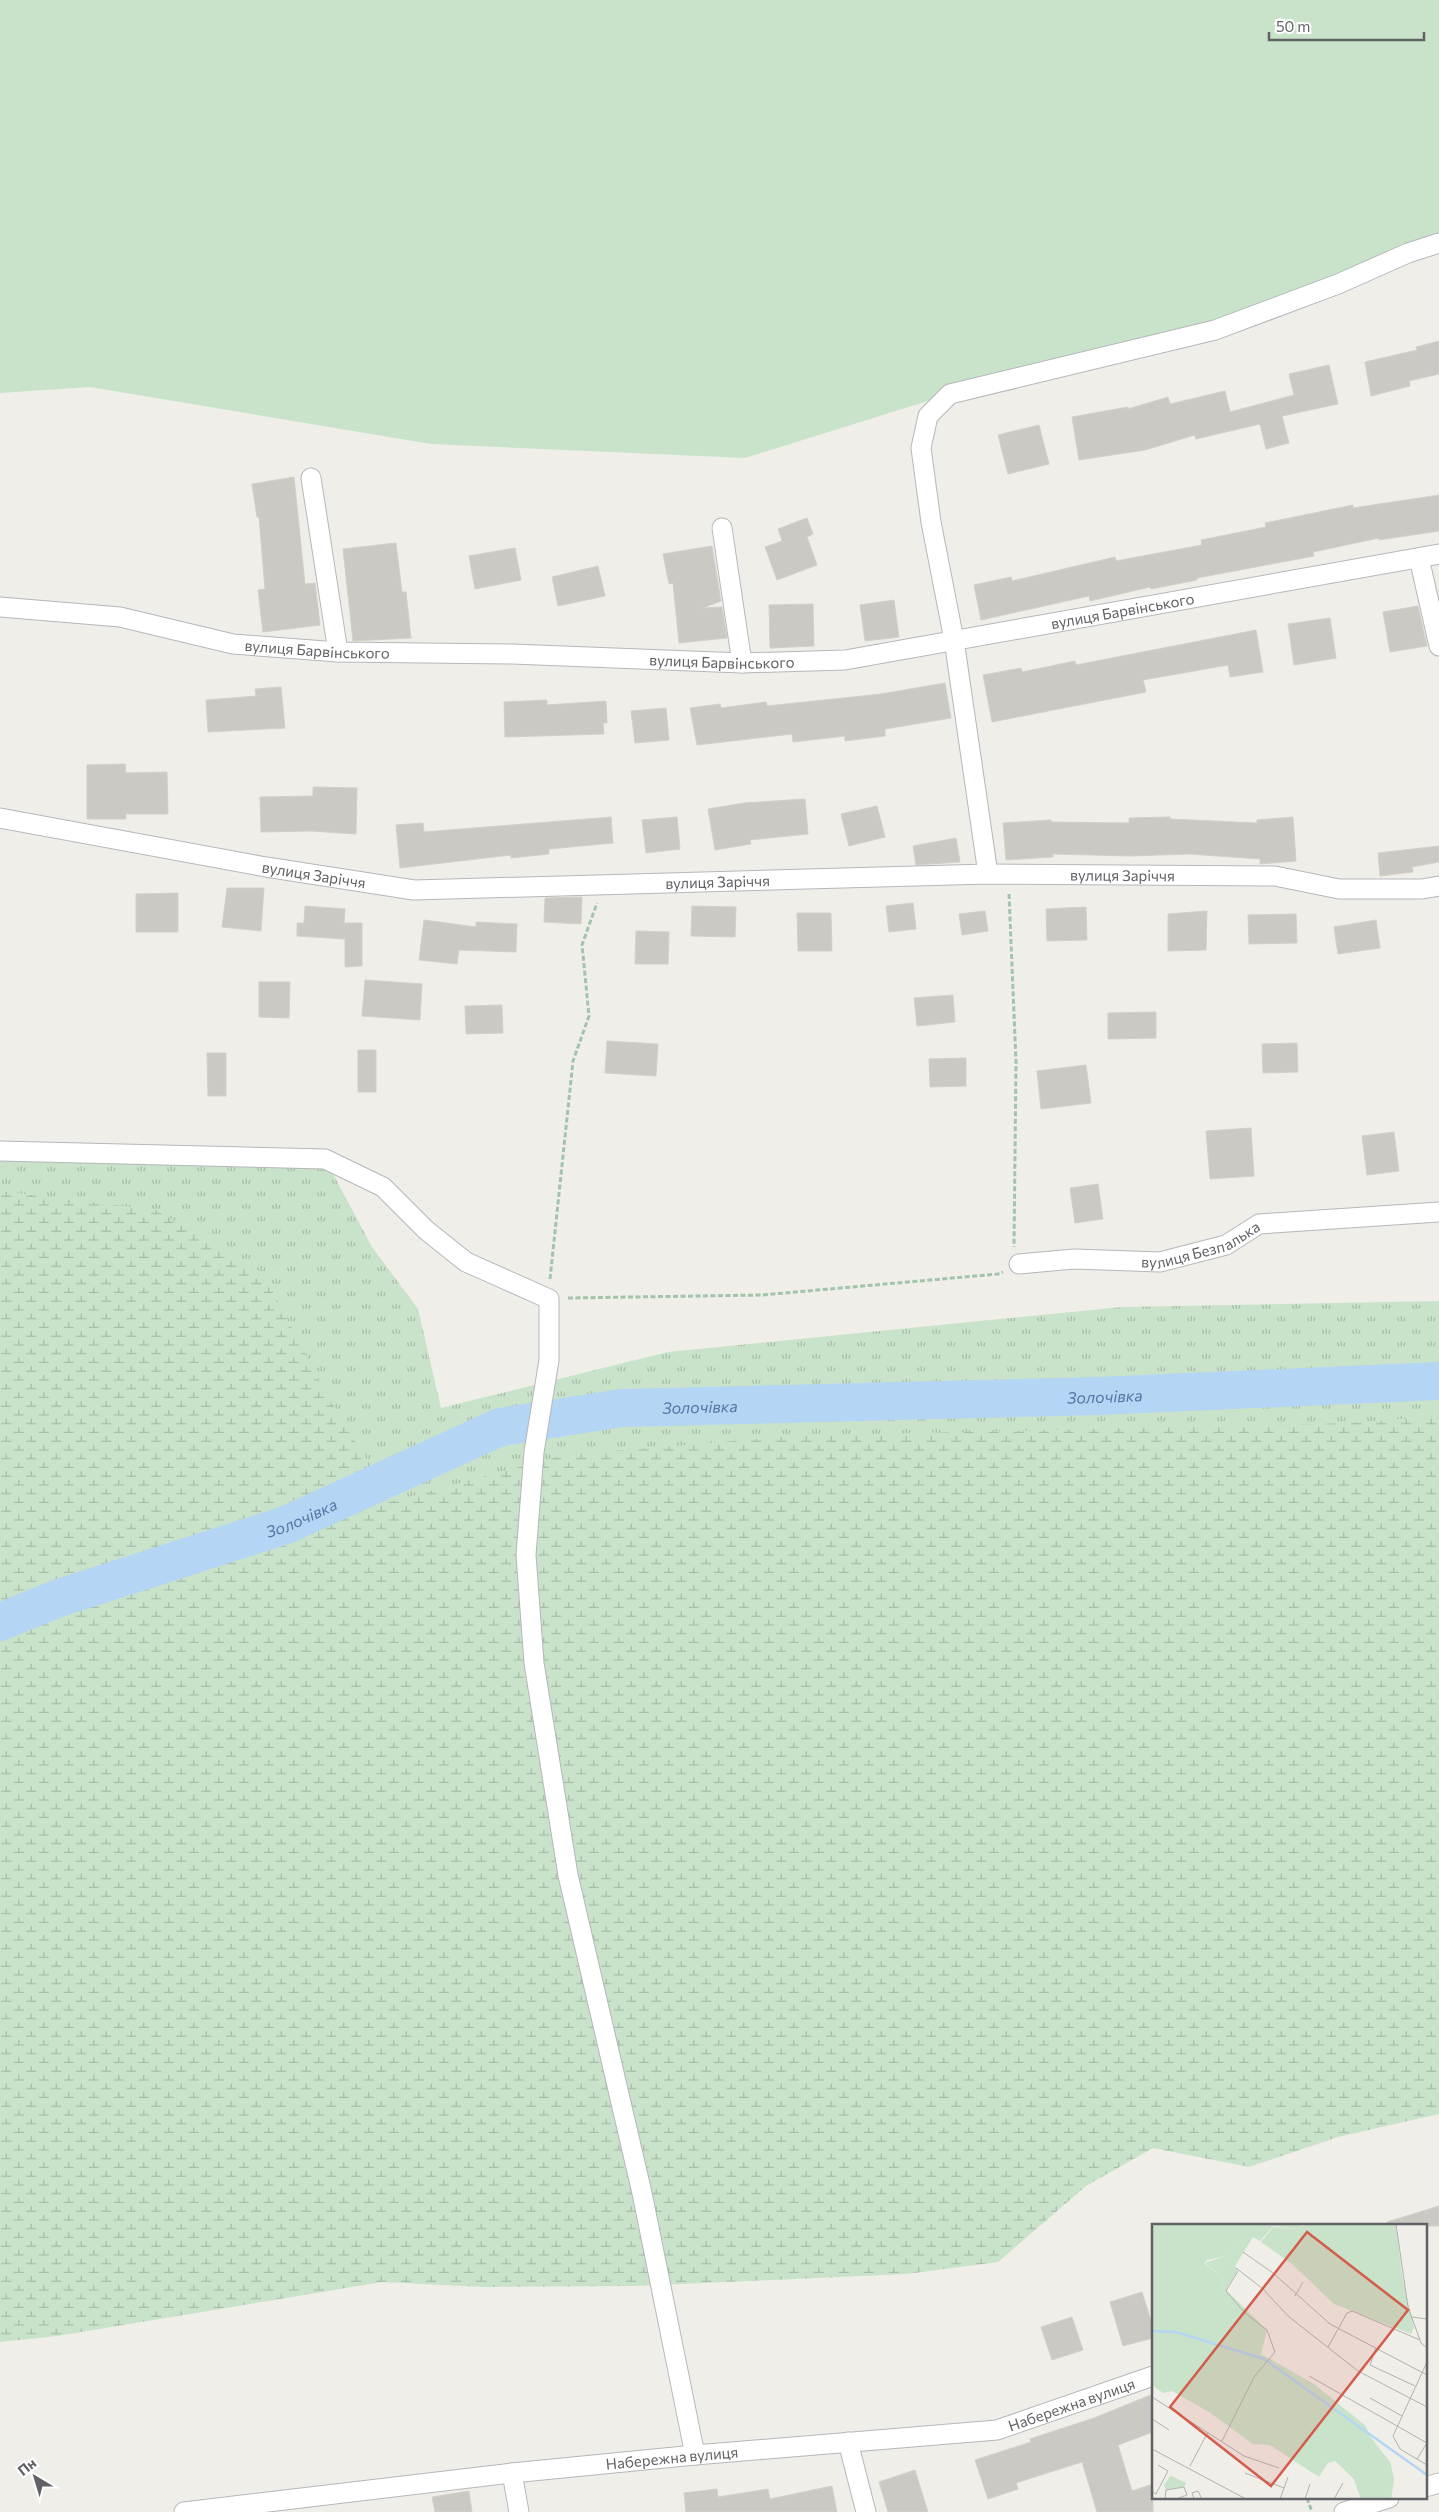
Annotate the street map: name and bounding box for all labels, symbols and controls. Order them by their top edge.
scale bar [1269,10,1424,42]
text: 50 m [1276,17,1310,35]
street label: вулиця Барвінського [1049,589,1196,632]
street label: вулиця Барвінського [244,636,390,662]
street label: вулиця Барвінського [649,650,795,672]
street label: вулиця Заріччя [261,858,367,891]
street label: вулиця Заріччя [1070,866,1175,884]
street label: вулиця Заріччя [665,871,770,892]
street label: вулиця Безпалька [1141,1217,1263,1272]
water label: Золочівка [1067,1385,1143,1406]
water label: Золочівка [662,1396,738,1416]
water label: Золочівка [263,1494,340,1540]
inset map [1152,2224,1426,2500]
street label: Набережна вулиця [1006,2374,1137,2434]
street label: Набережна вулиця [605,2442,739,2473]
north arrow [10,2452,60,2502]
text: Пн [14,2454,39,2479]

